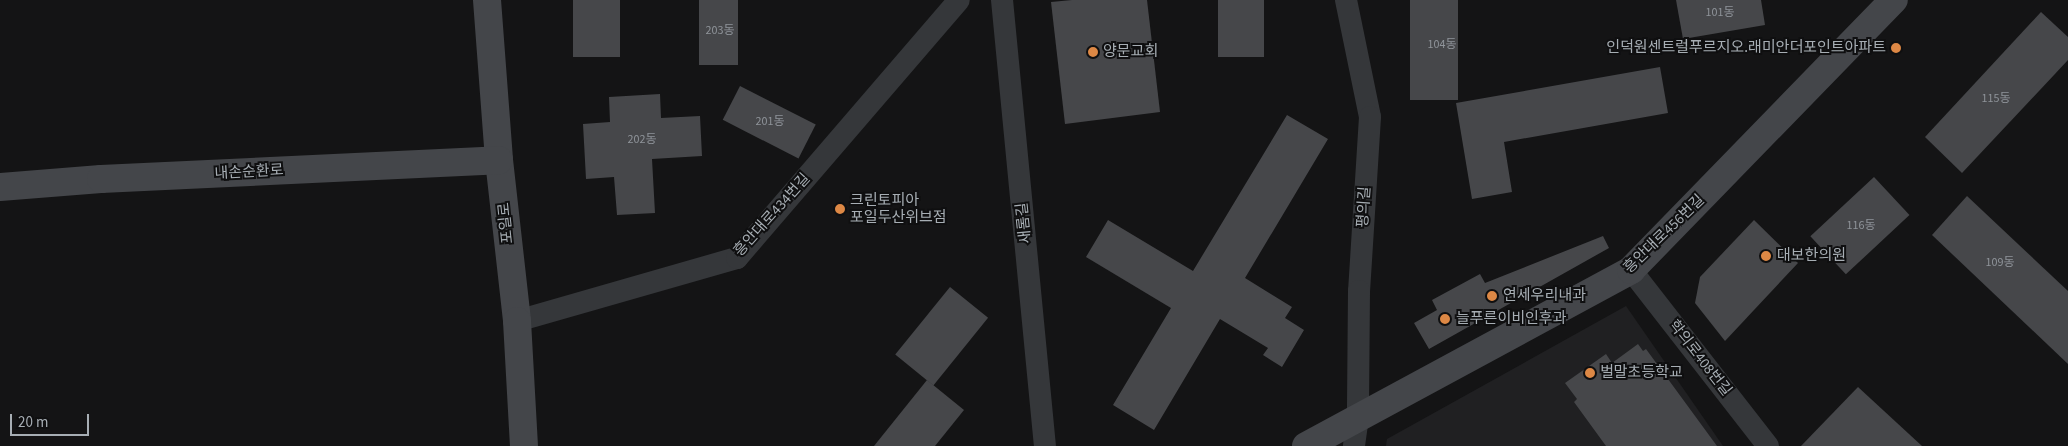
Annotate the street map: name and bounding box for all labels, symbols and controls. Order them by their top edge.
house number: 101동 [1706,6,1734,20]
house number: 203동 [706,24,734,38]
house number: 104동 [1428,38,1456,52]
place label: 인덕원센트럴푸르지오.래미안더포인트아파트 [1606,39,1886,57]
marker: 인덕원센트럴푸르지오.래미안더포인트아파트 [1890,42,1902,54]
place label: 양문교회 [1103,43,1158,61]
marker: 양문교회 [1087,46,1099,58]
house number: 115동 [1982,92,2010,106]
house number: 201동 [756,115,784,129]
house number: 202동 [628,133,656,147]
street label: 내손순환로 [214,161,284,183]
street label: 흥안대로434번길 [730,170,814,260]
street label: 평의길 [1354,186,1374,228]
place label: 크린토피아 포일두산위브점 [850,191,947,226]
street label: 흥안대로456번길 [1620,191,1708,277]
street label: 포일로 [495,201,517,245]
street label: 새롬길 [1013,201,1035,245]
marker: 크린토피아 포일두산위브점 [834,203,846,215]
house number: 116동 [1847,219,1875,233]
place label: 대보한의원 [1777,247,1846,265]
marker: 대보한의원 [1759,249,1773,263]
house number: 109동 [1986,256,2014,270]
place label: 연세우리내과 [1503,287,1586,305]
marker: 연세우리내과 [1485,289,1499,303]
place label: 늘푸른이비인후과 [1456,310,1566,328]
marker: 늘푸른이비인후과 [1438,312,1452,326]
street label: 학의로408번길 [1665,316,1735,400]
place label: 벌말초등학교 [1600,364,1683,382]
marker: 벌말초등학교 [1584,367,1596,379]
scale bar [12,404,91,436]
text: 20 m [18,412,48,433]

